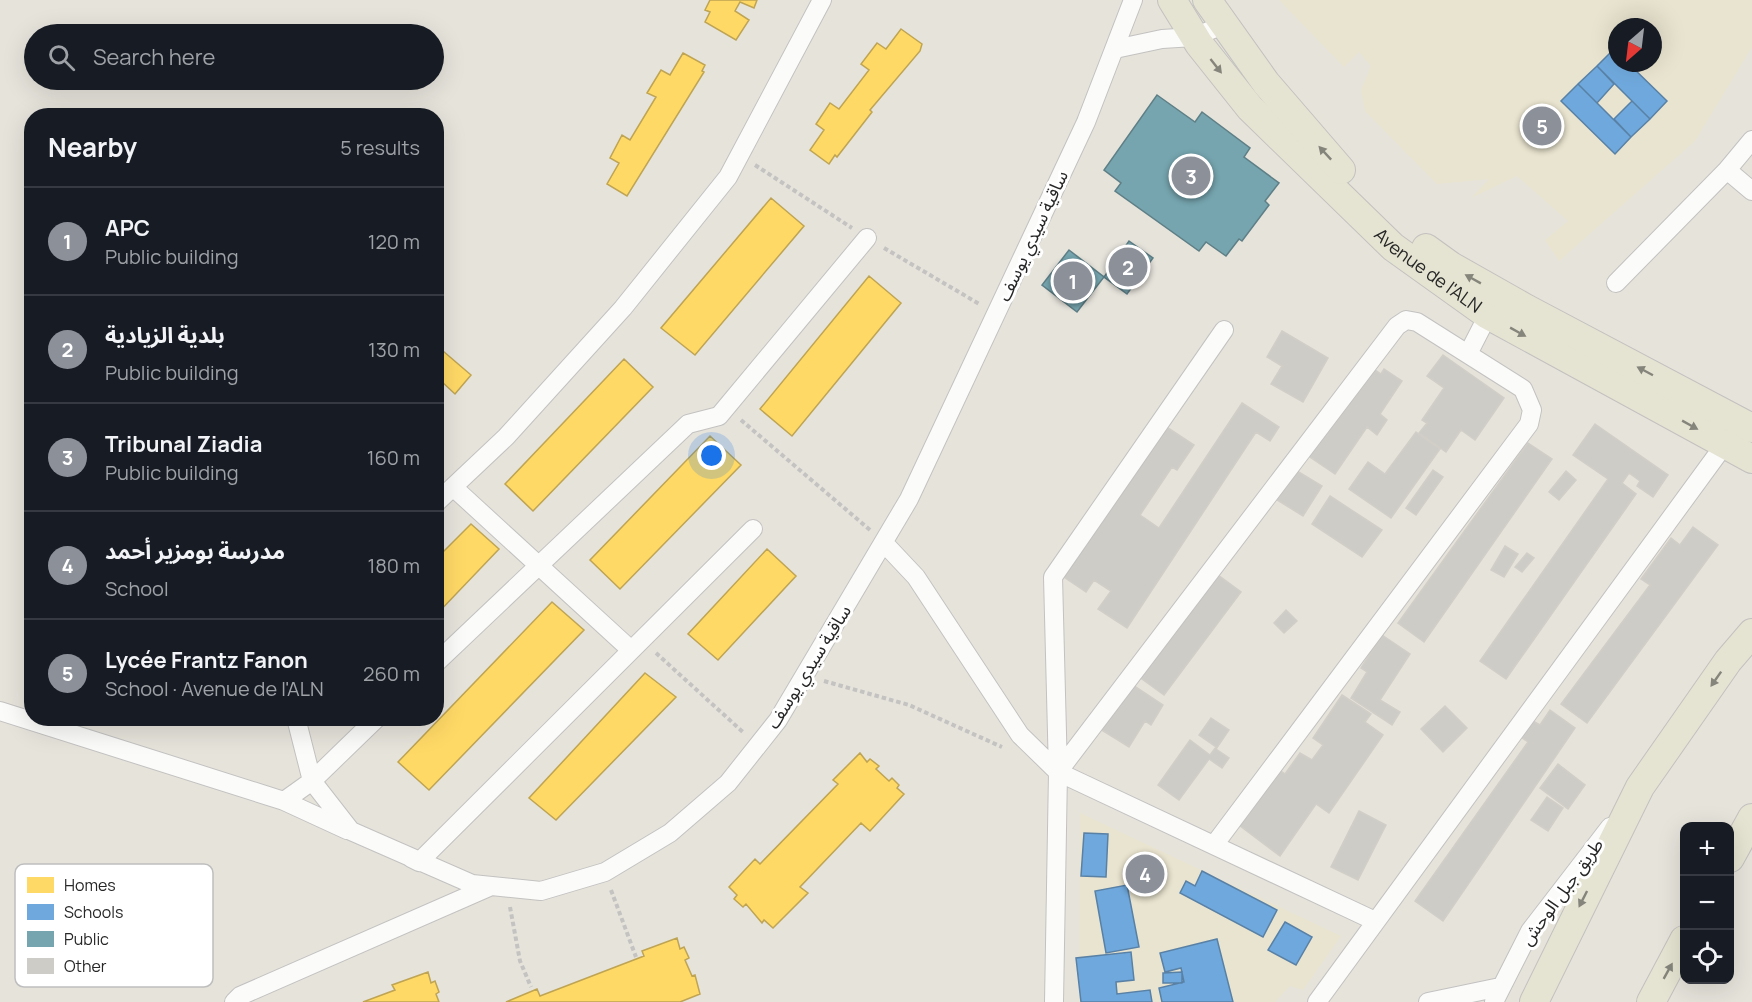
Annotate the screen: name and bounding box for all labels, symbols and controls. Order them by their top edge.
north arrow [1608,18,1662,72]
search box [24,24,444,90]
icon: search [45,41,78,74]
text: Search here [93,42,215,72]
one-way arrow [1210,58,1223,74]
pin: 5 [1522,104,1562,148]
text: Nearby [48,129,137,165]
text: 5 results [340,134,420,161]
one-way arrow [1318,146,1332,161]
pin: 3 [1172,154,1210,198]
street label: ساقية سيدي يوسف [991,166,1075,306]
text: APC [105,213,150,243]
street label: Avenue de l'ALN [1369,222,1487,318]
text: 1 [63,228,72,255]
text: 120 m [368,228,420,255]
text: Public building [105,243,239,270]
pin: 2 [1108,244,1148,290]
pin: 1 [1054,258,1092,304]
one-way arrow [1464,274,1481,284]
text: بلدية الزيادية [105,320,225,350]
one-way arrow [1510,327,1527,337]
text: 2 [62,336,73,363]
text: 130 m [368,336,420,363]
text: Public building [105,359,239,386]
one-way arrow [1636,366,1653,376]
one-way arrow [1681,420,1698,430]
text: Tribunal Ziadia [105,429,262,459]
your location [697,441,726,470]
text: 3 [62,444,73,471]
text: 160 m [367,444,420,471]
text: Public building [105,459,239,486]
text: مدرسة بومزير أحمد [105,536,285,566]
text: 4 [61,552,74,579]
text: 180 m [367,552,420,579]
text: School [105,575,169,602]
street label: ساقية سيدي يوسف [760,600,858,734]
text: Lycée Frantz Fanon [105,645,308,675]
text: 5 [62,660,73,687]
text: 260 m [363,660,420,687]
one-way arrow [1710,670,1722,686]
text: School · Avenue de l'ALN [105,675,324,702]
map controls [1680,822,1734,984]
button: + [1680,822,1734,876]
street label: طريق جبل الوحش [1514,833,1608,950]
pin: 4 [1126,852,1164,896]
legend [15,864,213,987]
text: Homes [64,874,116,896]
button: − [1680,876,1734,930]
one-way arrow [1579,891,1588,908]
text: Schools [64,901,123,923]
text: Public [64,928,109,950]
button: locate [1680,930,1734,984]
text: Other [64,955,107,977]
one-way arrow [1663,962,1673,979]

